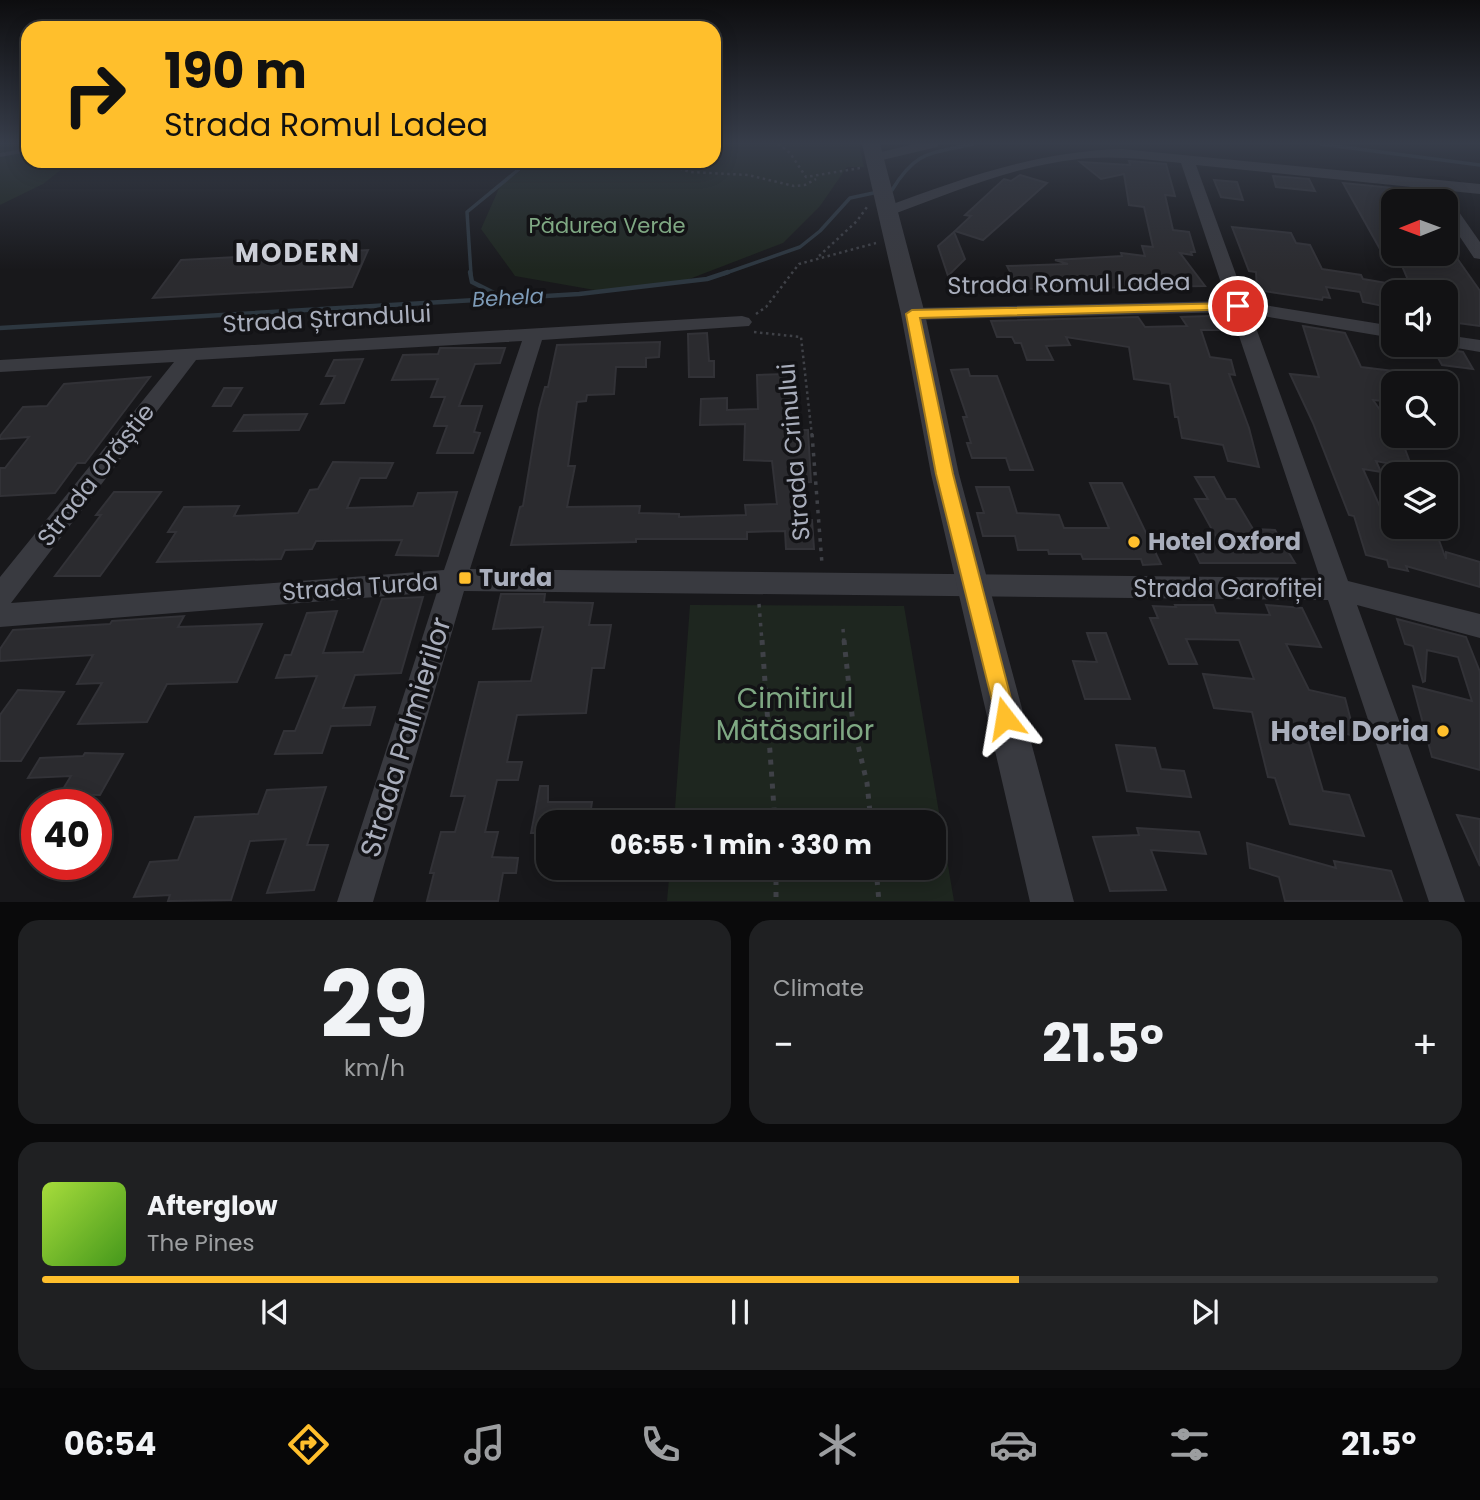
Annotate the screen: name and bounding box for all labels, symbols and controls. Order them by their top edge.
text: 190 m [164,37,307,105]
icon: right [49,49,140,140]
text: Strada Romul Ladea [164,102,488,147]
north arrow [1381,189,1458,266]
map controls [1381,189,1458,539]
park label: Pădurea Verde [529,211,685,240]
district label: MODERN [235,235,361,271]
street label: Strada Romul Ladea [947,265,1191,302]
pin [1208,276,1268,336]
button: sound [1381,280,1458,357]
water label: Behela [471,281,545,314]
icon: arrive [1219,287,1257,325]
street label: Strada Ștrandului [222,297,432,340]
street label: Strada Crinului [769,362,818,542]
button: search [1381,371,1458,448]
street label: Strada Orăștie [29,396,162,553]
button: layers [1381,462,1458,539]
place label: Hotel Oxford [1148,525,1301,558]
marker: Hotel Oxford [1126,534,1142,550]
place label: Turda [479,561,552,594]
street label: Strada Turda [281,565,439,608]
marker: Turda [457,570,473,586]
street label: Strada Garofiței [1133,572,1323,605]
street label: Strada Palmierilor [350,612,461,862]
park label: Cimitirul Mătăsarilor [716,679,874,750]
position arrow [968,681,1042,755]
place label: Hotel Doria [1270,712,1429,751]
marker: Hotel Doria [1435,723,1451,739]
speed limit sign: 40 [21,789,112,880]
text: 06:55 · 1 min · 330 m [610,827,872,863]
text: 29 [321,941,428,1069]
text: Climate [773,972,864,1004]
text: 21.5° [1042,1007,1164,1080]
text: − [773,1018,794,1071]
text: + [1412,1018,1438,1071]
text: km/h [344,1052,405,1084]
text: Afterglow [147,1188,278,1224]
text: The Pines [147,1227,255,1259]
icon: previous [256,1293,294,1331]
icon: pause [721,1293,759,1331]
icon: next [1186,1293,1224,1331]
icon: directions [284,1420,333,1469]
icon: music [460,1420,509,1469]
icon: phone [636,1420,685,1469]
icon: climate [813,1420,862,1469]
icon: car [989,1420,1038,1469]
icon: filters [1165,1420,1214,1469]
text: 06:54 [64,1421,156,1466]
text: 21.5° [1341,1421,1416,1466]

